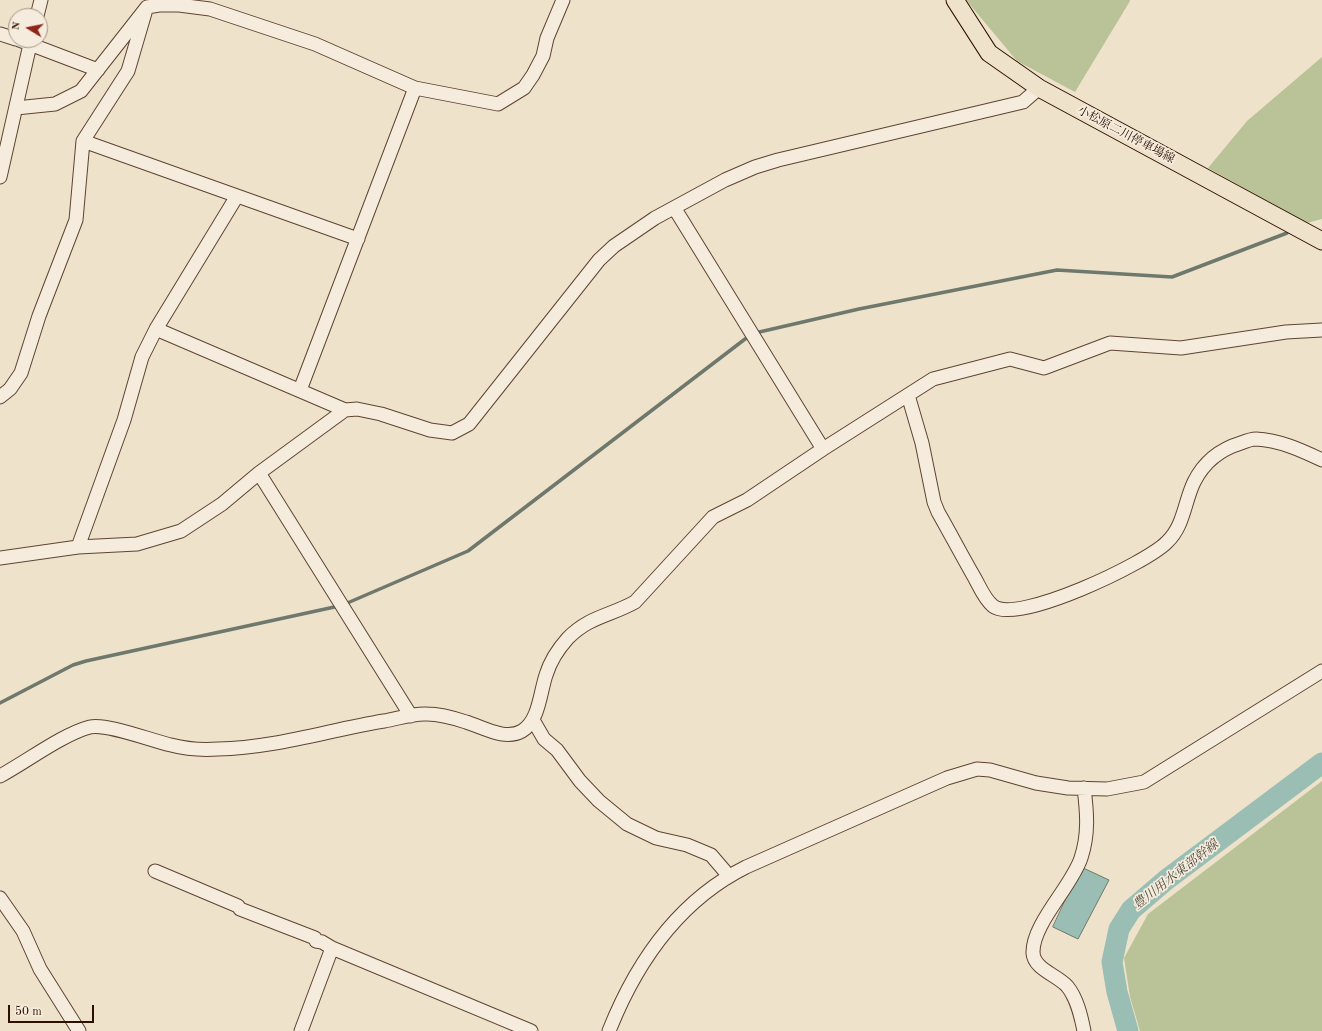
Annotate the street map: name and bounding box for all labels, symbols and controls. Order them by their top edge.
north arrow [8,8,48,48]
text: N [11,21,23,31]
street label: 小松原二川停車場線 [1075,103,1177,167]
water label: 豊川用水東部幹線 [1130,837,1222,913]
scale bar [10,997,96,1023]
text: 50 m [15,1006,42,1018]

